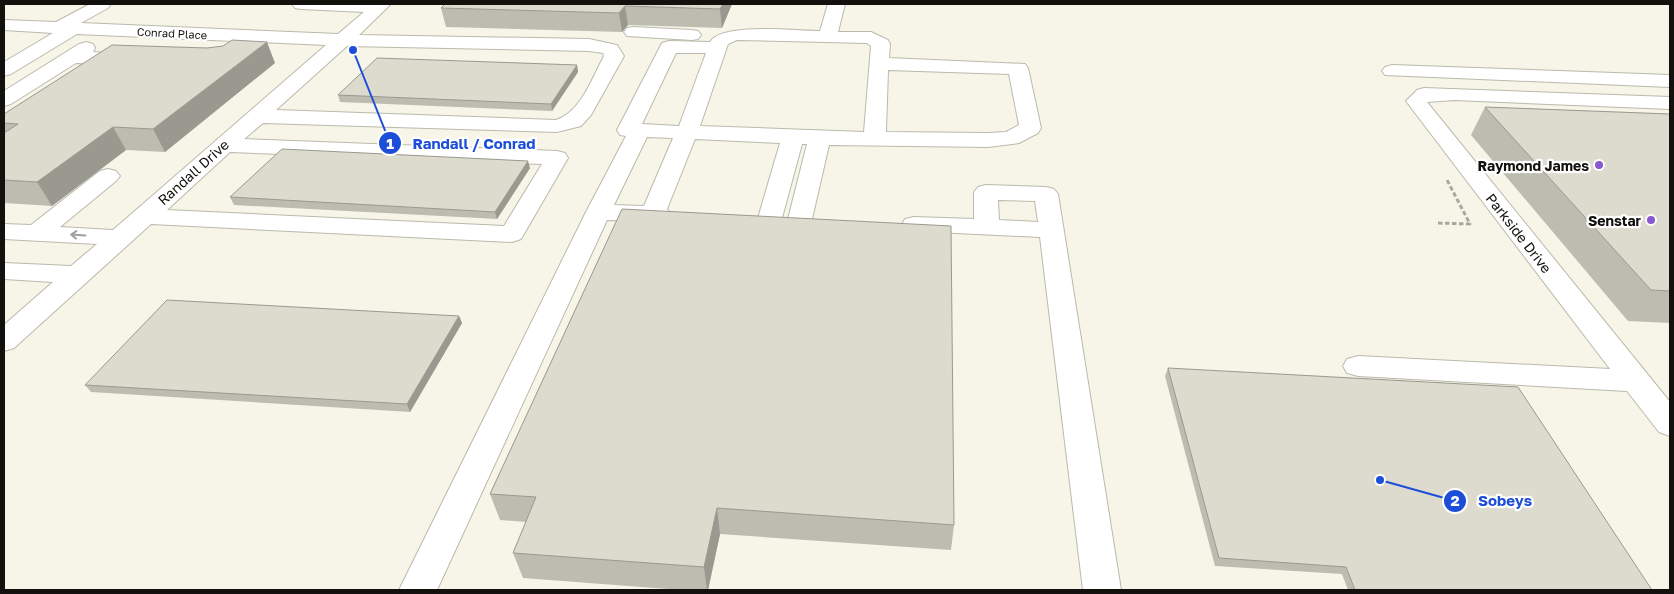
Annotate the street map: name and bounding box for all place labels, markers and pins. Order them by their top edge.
callout: Randall / Conrad [378,128,545,158]
place label: Raymond James [1477,157,1589,174]
marker: Raymond James [1593,159,1605,171]
place label: Senstar [1588,212,1642,229]
marker: Senstar [1645,214,1657,226]
callout: Sobeys [1443,486,1542,516]

